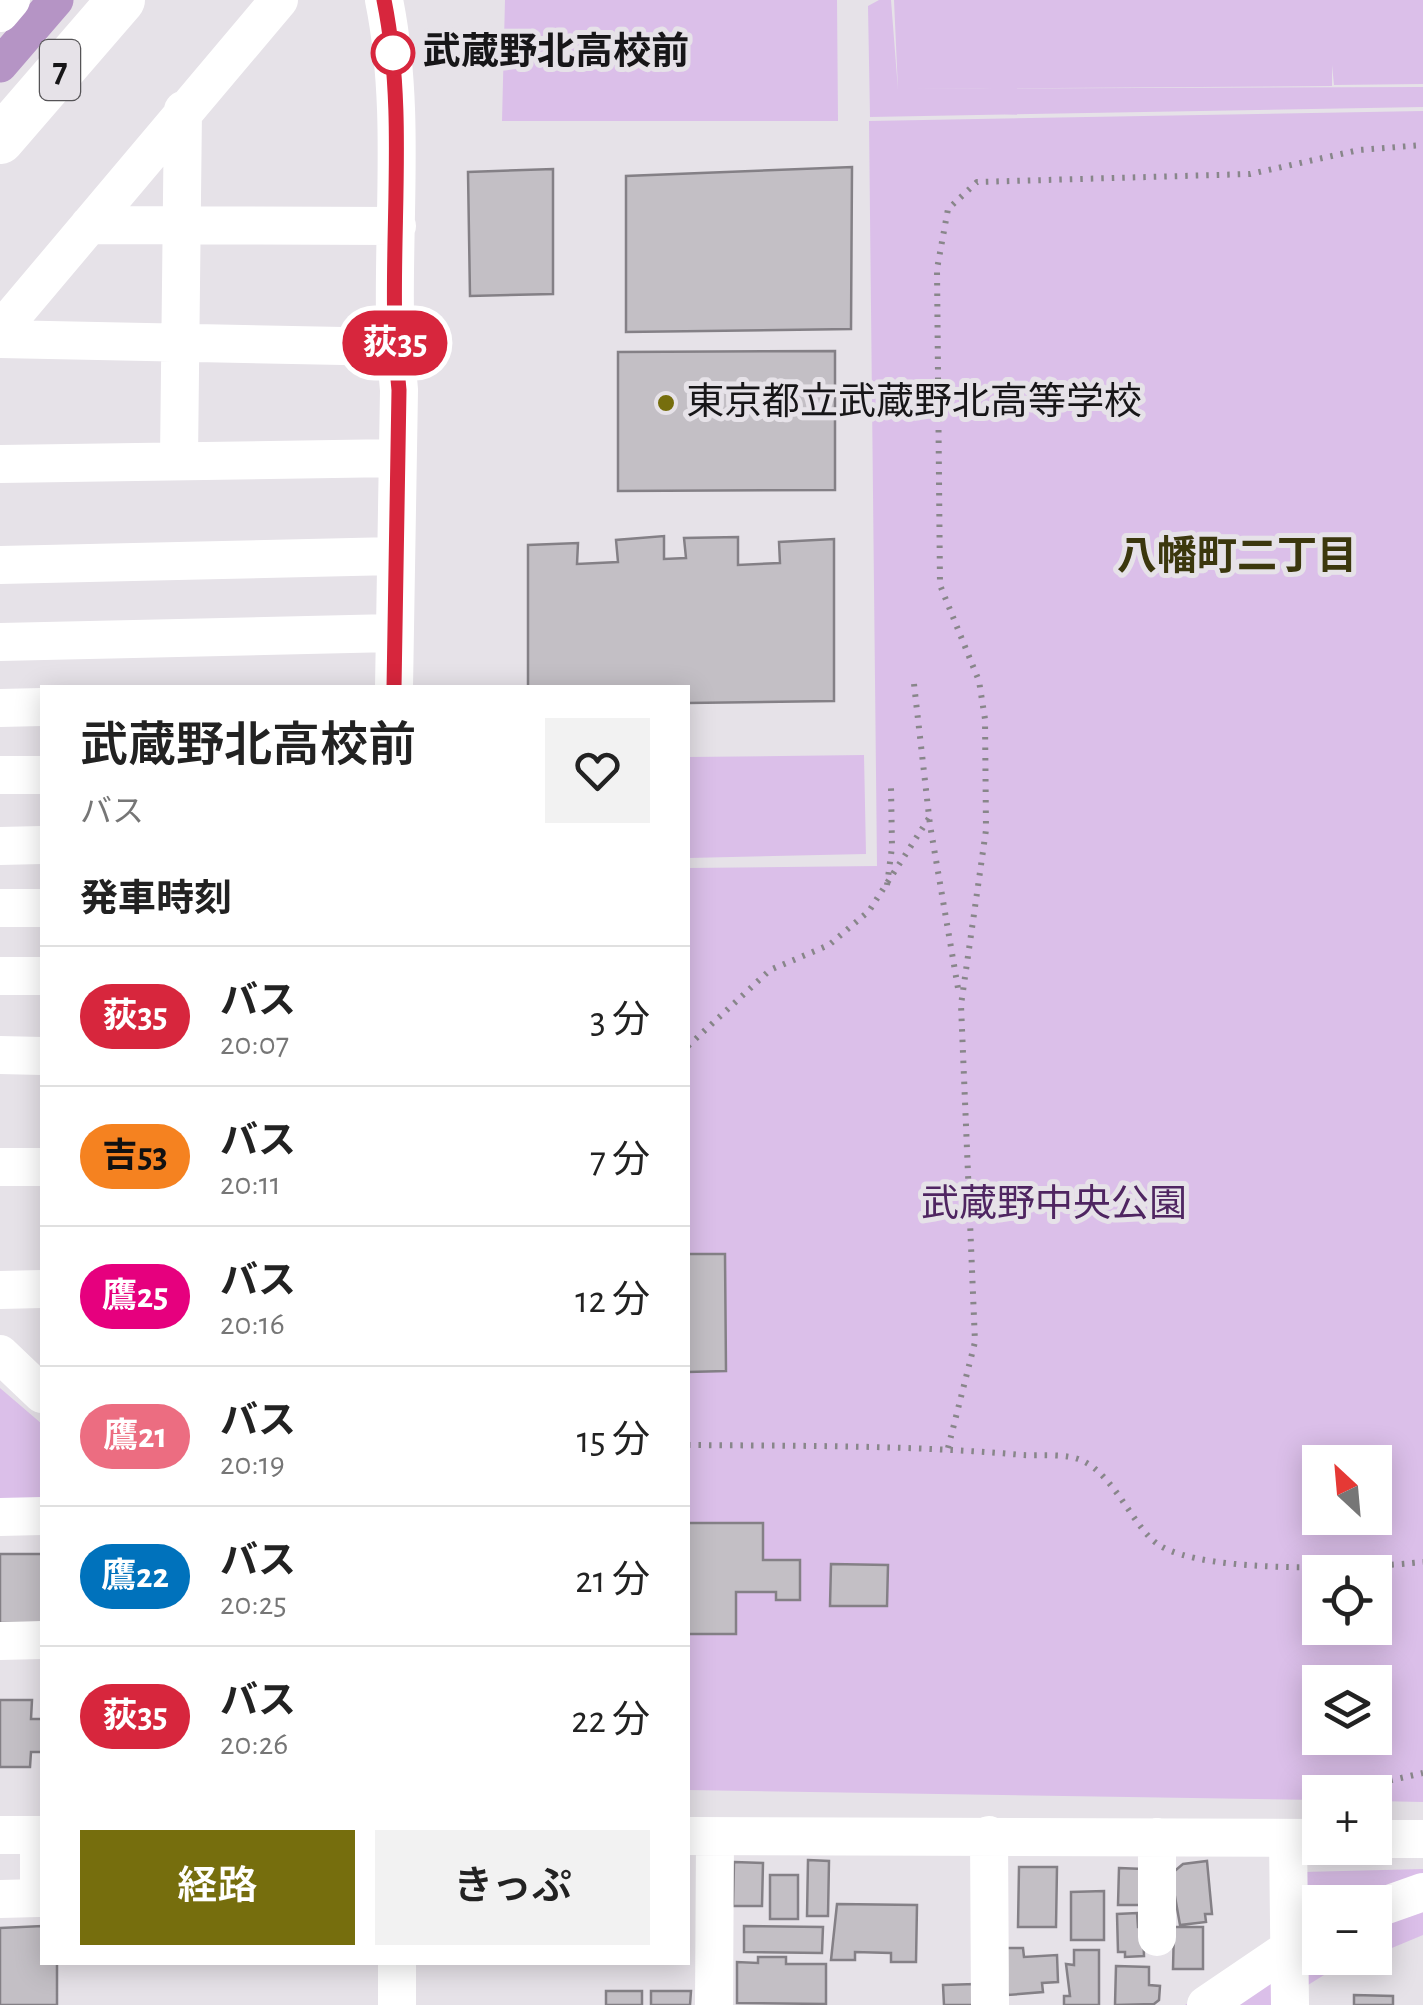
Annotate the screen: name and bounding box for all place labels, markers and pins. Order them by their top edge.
place label: 武蔵野北高校前 [423,31,689,72]
marker: 武蔵野北高校前 [372,32,414,74]
place label: 東京都立武蔵野北高等学校 [686,381,1142,422]
marker: 東京都立武蔵野北高等学校 [655,392,677,414]

